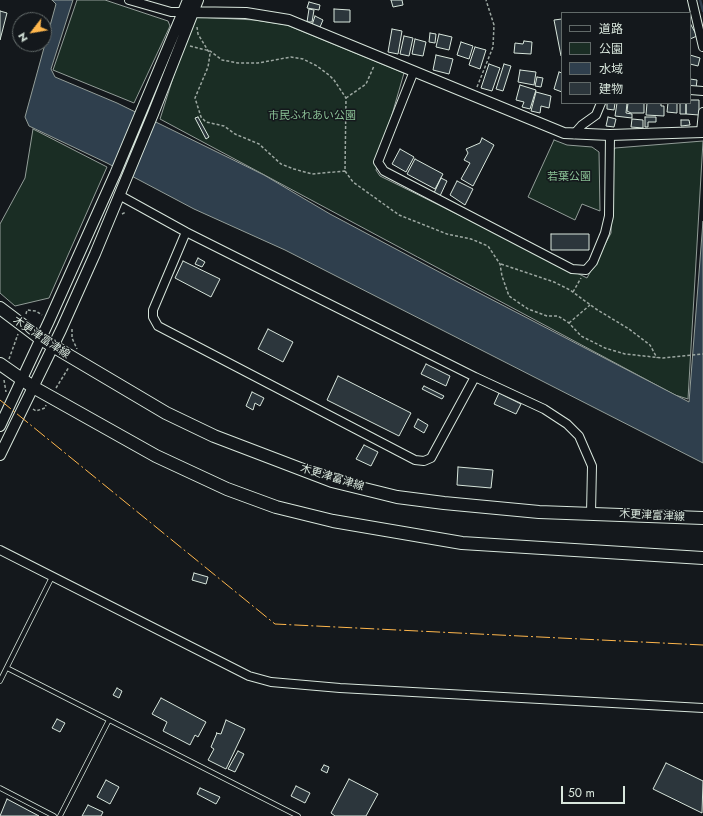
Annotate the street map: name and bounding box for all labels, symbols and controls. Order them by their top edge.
north arrow [12,12,52,52]
legend [561,12,691,104]
text: 道路 [599,20,623,38]
text: N [13,30,32,46]
text: 公園 [599,40,623,58]
text: 水域 [599,60,623,78]
text: 建物 [599,80,623,98]
park label: 市民ふれあい公園 [268,109,356,123]
park label: 若葉公園 [547,170,591,184]
street label: 木更津富津線 [10,314,72,362]
street label: 木更津富津線 [299,462,365,494]
street label: 木更津富津線 [619,508,685,524]
scale bar [563,778,627,804]
text: 50 m [568,784,595,802]

